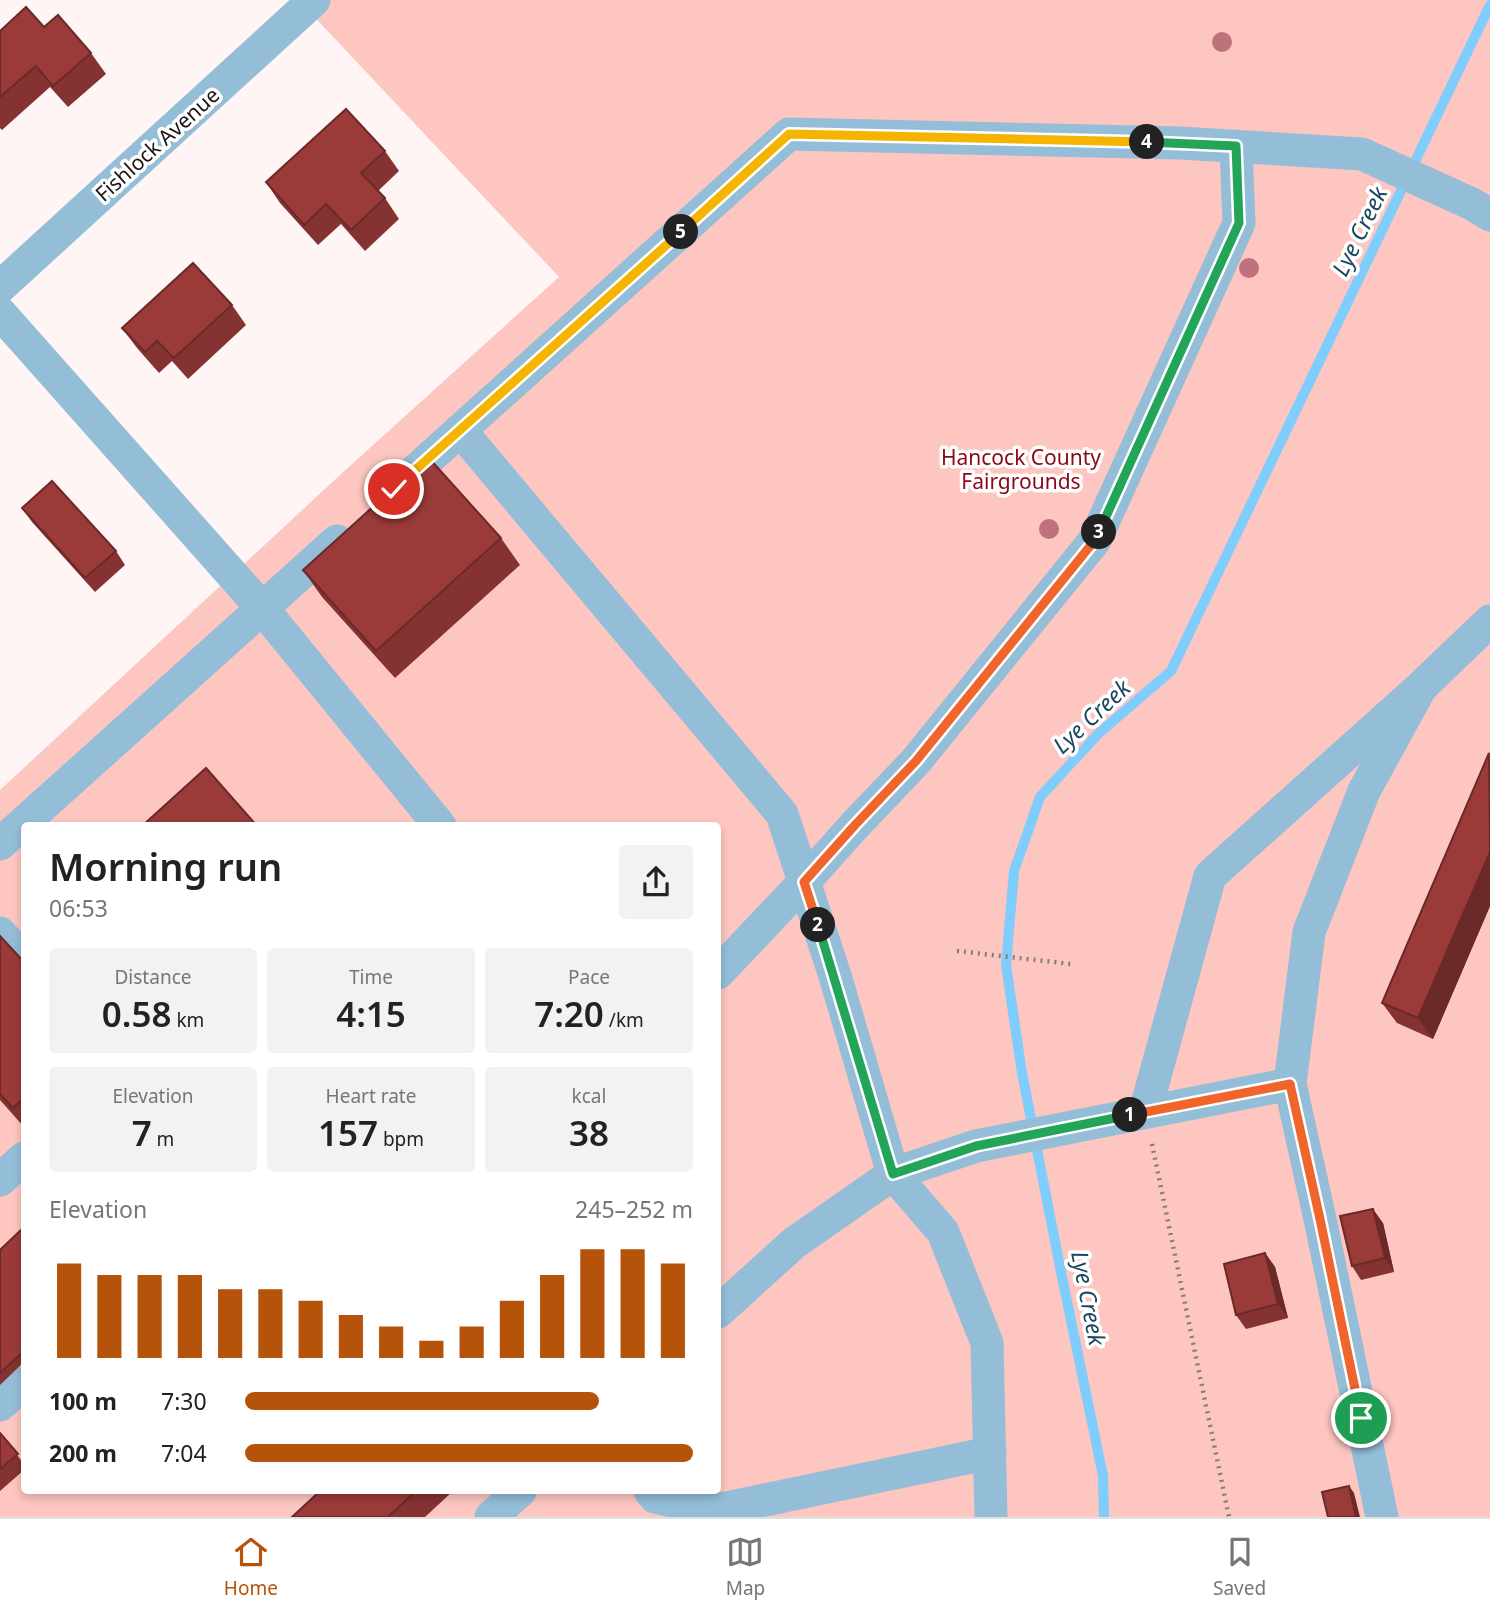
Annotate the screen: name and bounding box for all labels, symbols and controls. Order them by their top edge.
street label: Fishlock Avenue [89,81,225,207]
pin: 4 [1130,124,1164,160]
text: 4 [1141,128,1152,154]
water label: Lye Creek [1324,180,1395,281]
pin: 5 [664,215,698,250]
text: 5 [675,218,686,244]
park label: Hancock County Fairgrounds [941,443,1101,495]
pin [364,459,424,519]
icon: check [375,470,413,508]
pin: 3 [1082,514,1116,550]
text: 3 [1093,518,1104,544]
water label: Lye Creek [1045,671,1138,760]
text: Morning run [49,840,282,892]
button: share [619,845,693,919]
text: 06:53 [49,892,108,924]
pin: 2 [800,908,836,942]
text: 2 [812,911,823,937]
text: Distance [115,964,191,990]
text: Time [349,964,393,990]
text: Pace [568,964,610,990]
text: 0.58 [102,990,171,1037]
text: 4:15 [336,990,406,1037]
text: 7:20 [534,990,604,1037]
text: km [171,1007,204,1033]
text: /km [604,1007,644,1033]
text: Elevation [112,1083,194,1109]
text: Heart rate [326,1083,416,1109]
text: kcal [572,1083,606,1109]
pin: 1 [1112,1098,1148,1132]
text: 1 [1124,1101,1135,1127]
text: 7 [132,1109,152,1156]
text: 157 [318,1109,378,1156]
text: 38 [569,1109,609,1156]
text: m [152,1126,174,1152]
text: bpm [378,1126,424,1152]
text: Elevation [49,1193,147,1225]
text: 245–252 m [575,1193,693,1225]
water label: Lye Creek [1064,1248,1114,1350]
text: 100 m [49,1385,117,1417]
text: 7:30 [161,1385,207,1417]
pin [1331,1388,1391,1448]
icon: arrive [1342,1399,1380,1437]
text: 200 m [49,1437,117,1469]
text: 7:04 [161,1437,207,1469]
tab: Home [224,1533,278,1601]
tab: Map [726,1533,765,1601]
tab: Saved [1213,1533,1266,1601]

